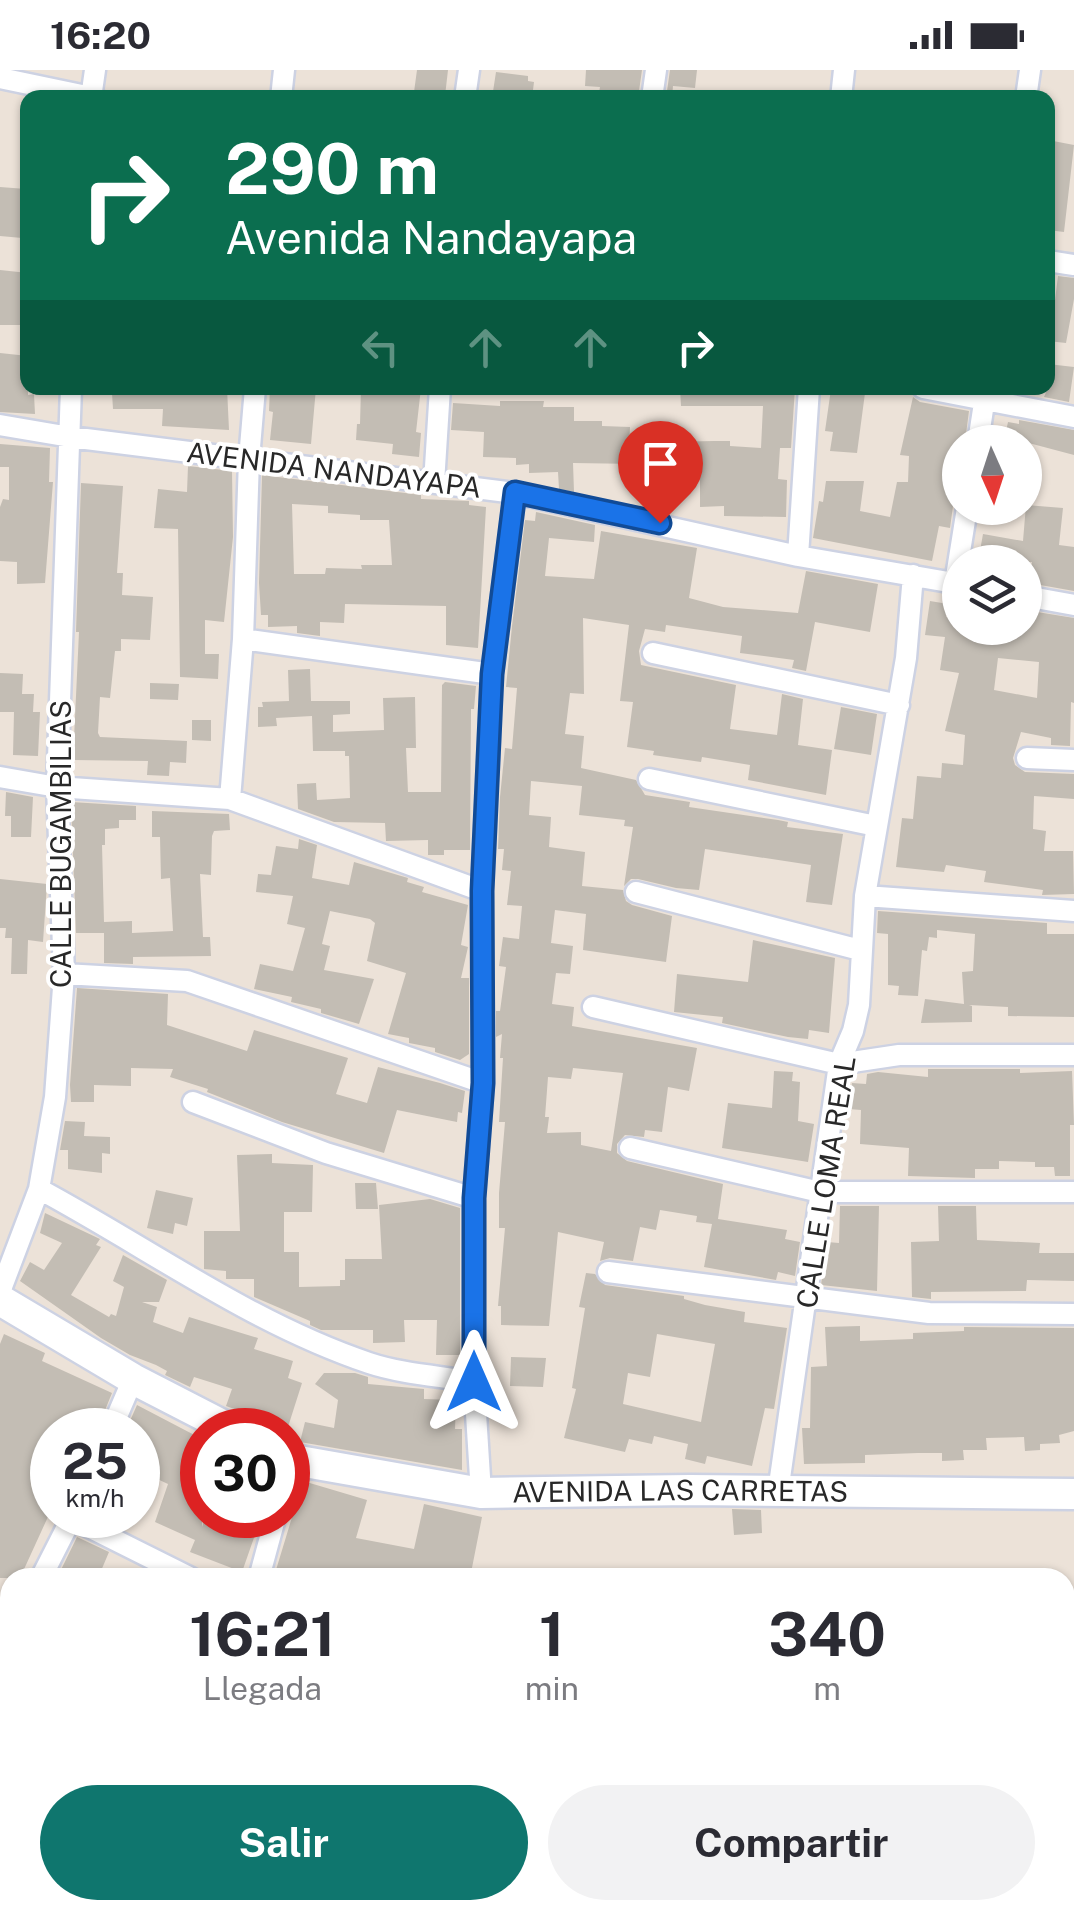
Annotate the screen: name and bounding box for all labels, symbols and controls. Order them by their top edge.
text: 16:20 [50,13,151,58]
text: 290 m [225,127,439,210]
icon: right [60,130,190,260]
text: Avenida Nandayapa [225,211,637,264]
icon: left [353,320,408,375]
icon: ahead [458,320,513,375]
icon: ahead [563,320,618,375]
icon: right [668,320,723,375]
pin [618,421,703,524]
north arrow [942,425,1042,525]
map controls [942,425,1042,645]
street label: AVENIDA NANDAYAPA [185,435,483,504]
icon: arrive [633,436,688,491]
button: layers [942,545,1042,645]
street label: CALLE BUGAMBILIAS [44,700,77,988]
street label: CALLE LOMA REAL [789,1053,862,1310]
position arrow [422,1330,526,1434]
speed limit sign: 30 [180,1408,310,1538]
text: 25 [62,1431,128,1490]
street label: AVENIDA LAS CARRETAS [512,1473,848,1509]
text: km/h [66,1483,124,1513]
text: 16:21 [189,1599,336,1670]
text: 1 [539,1599,565,1670]
text: 340 [768,1599,886,1670]
text: Llegada [203,1670,322,1707]
text: min [525,1670,579,1707]
text: m [813,1670,841,1707]
button: Salir [40,1785,528,1900]
button: Compartir [548,1785,1035,1900]

